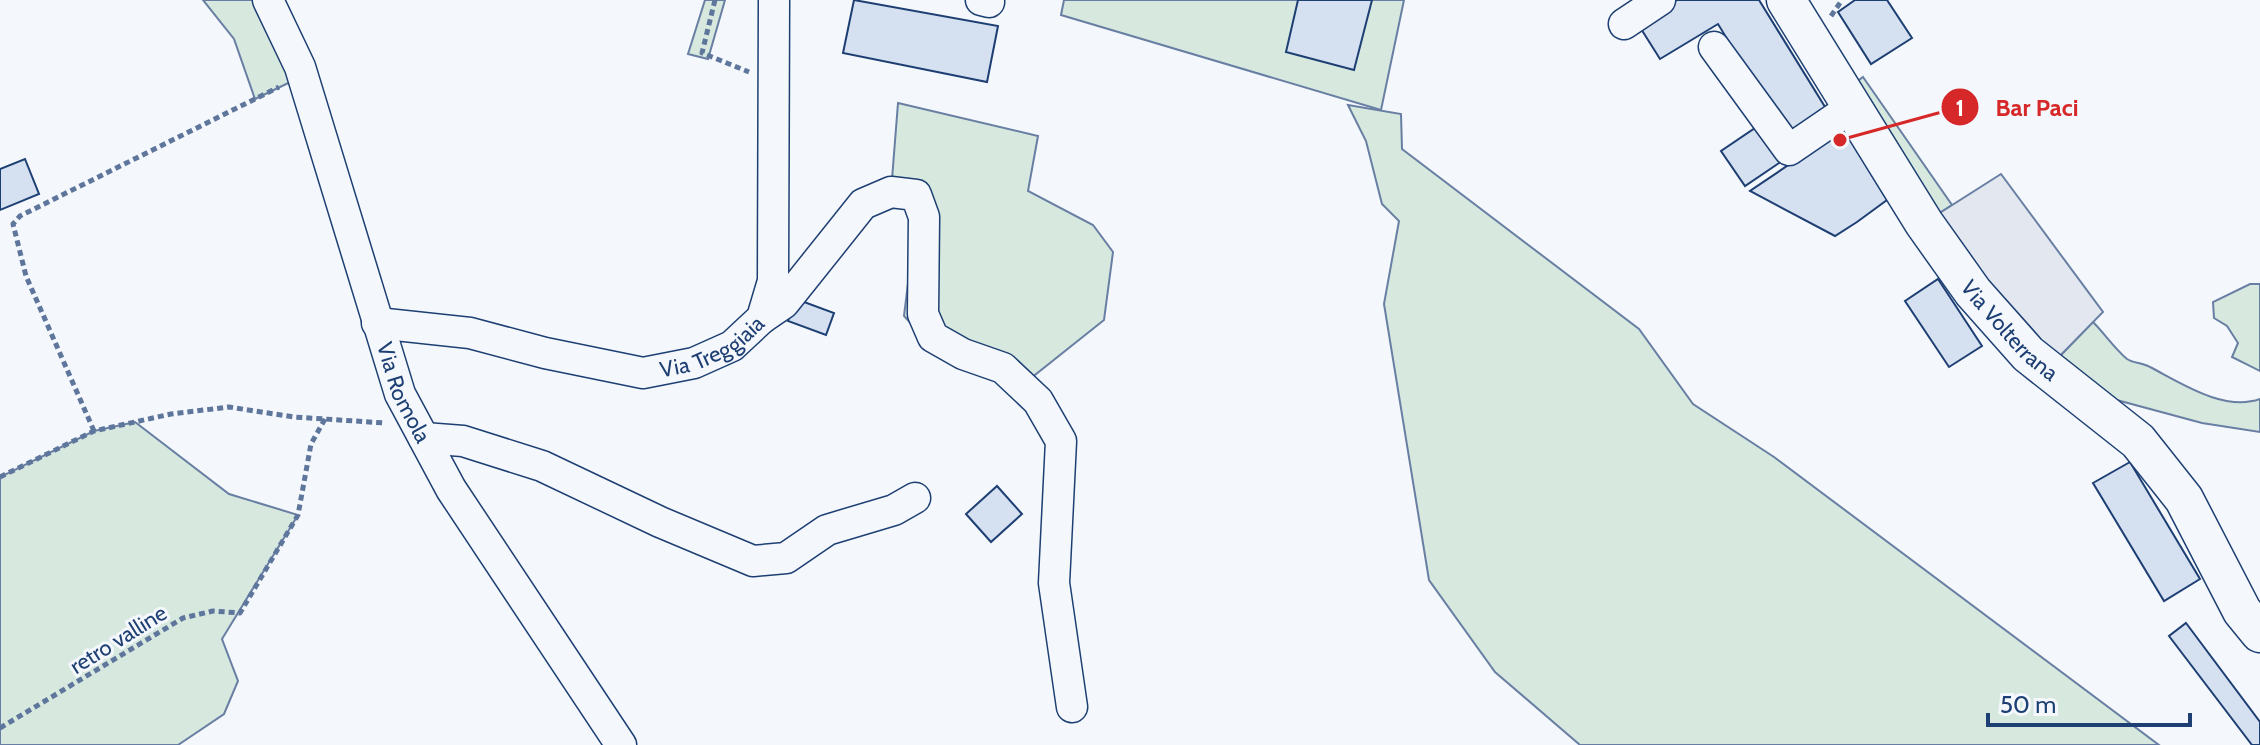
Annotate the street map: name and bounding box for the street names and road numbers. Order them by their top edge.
street label: Via Volterrana [1955,275,2064,387]
street label: Via Treggiaia [657,310,770,383]
street label: Via Romola [371,339,437,448]
street label: retro valline [65,599,172,680]

